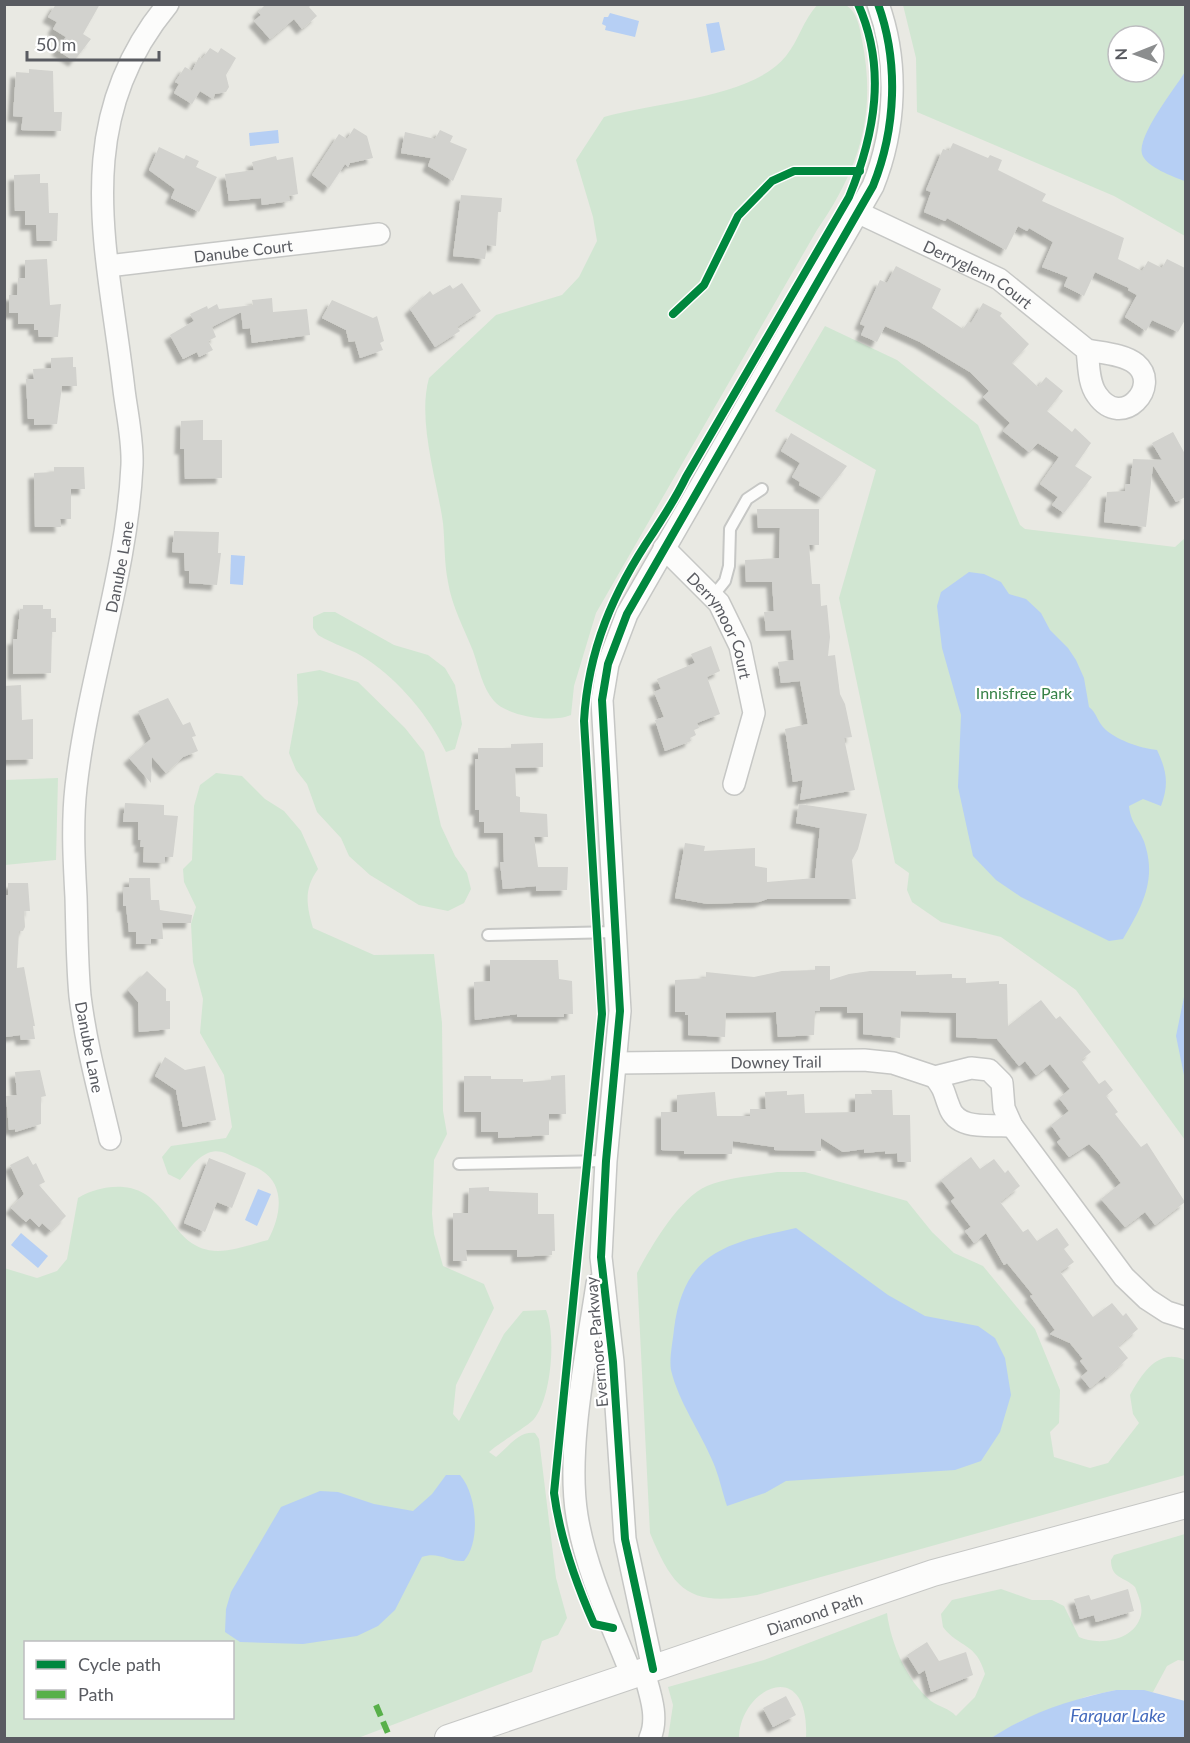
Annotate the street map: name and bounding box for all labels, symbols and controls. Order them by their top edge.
scale bar [27,24,159,62]
north arrow [1106,24,1166,84]
text: 50 m [36,33,76,55]
text: N [1111,48,1130,61]
street label: Danube Court [193,235,294,265]
street label: Derryglenn Court [921,235,1037,312]
street label: Danube Lane [100,520,136,614]
street label: Derrymoor Court [684,568,756,681]
park label: Innisfree Park [976,683,1073,702]
street label: Danube Lane [72,1000,108,1094]
street label: Downey Trail [730,1051,822,1071]
street label: Evermore Parkway [581,1275,611,1408]
street label: Diamond Path [764,1588,865,1638]
legend [24,1641,234,1719]
text: Cycle path [78,1653,161,1675]
text: Path [78,1683,114,1705]
water label: Farquar Lake [1070,1704,1166,1726]

